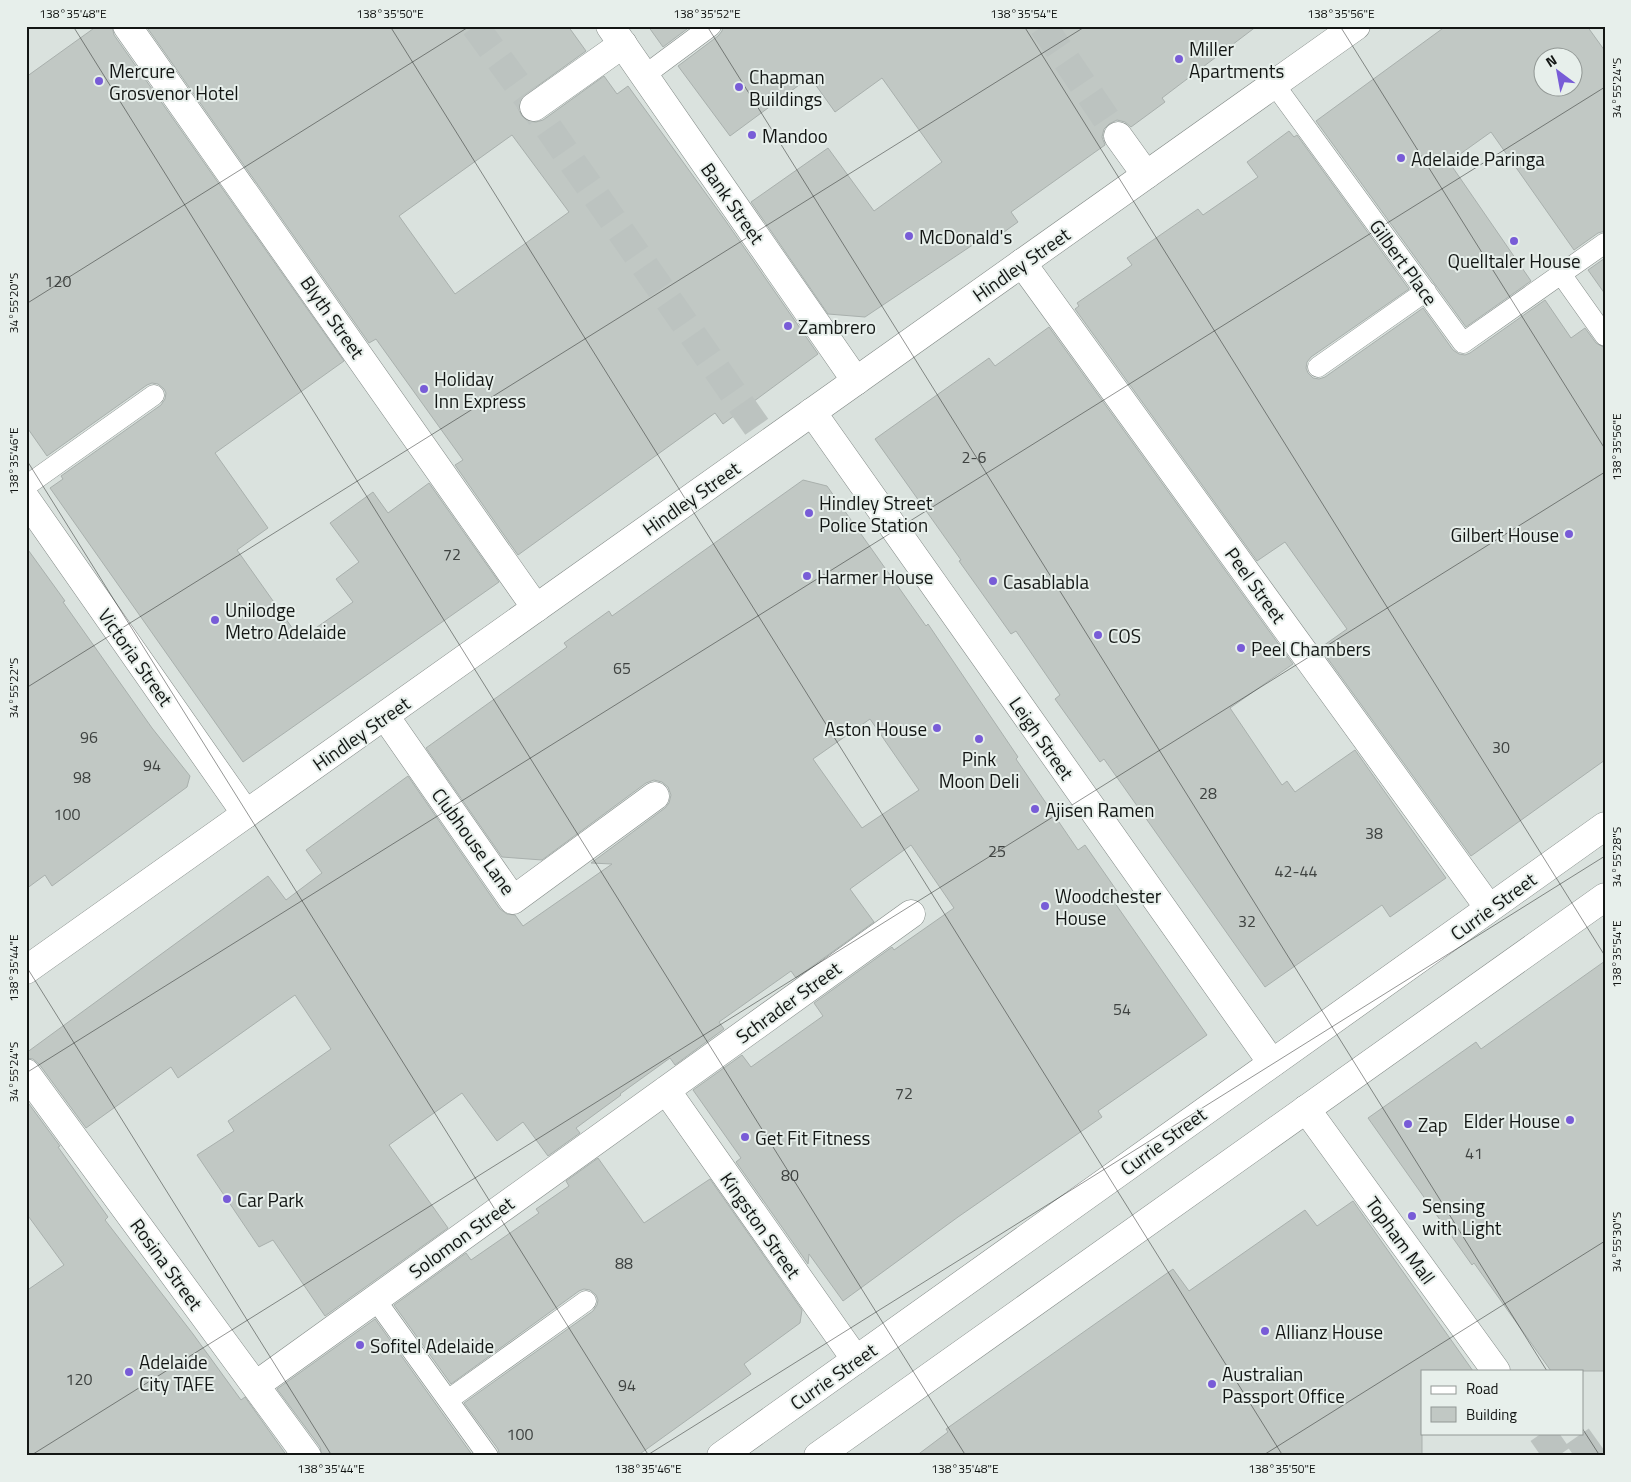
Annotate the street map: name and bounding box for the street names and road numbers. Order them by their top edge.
street label: Bank Street [694,156,772,250]
street label: Gilbert Place [1363,213,1445,311]
street label: Hindley Street [966,219,1076,308]
street label: Blyth Street [294,270,372,365]
street label: Hindley Street [636,453,746,542]
street label: Peel Street [1218,541,1294,629]
street label: Victoria Street [92,602,181,712]
street label: Hindley Street [306,688,416,777]
street label: Leigh Street [1003,690,1082,786]
street label: Clubhouse Lane [425,781,523,901]
street label: Currie Street [1444,865,1542,947]
street label: Schrader Street [729,954,847,1050]
street label: Currie Street [1114,1100,1212,1182]
street label: Kingston Street [714,1166,809,1284]
street label: Solomon Street [402,1189,520,1285]
street label: Topham Mall [1359,1190,1443,1290]
street label: Rosina Street [124,1212,211,1316]
street label: Currie Street [784,1335,883,1417]

